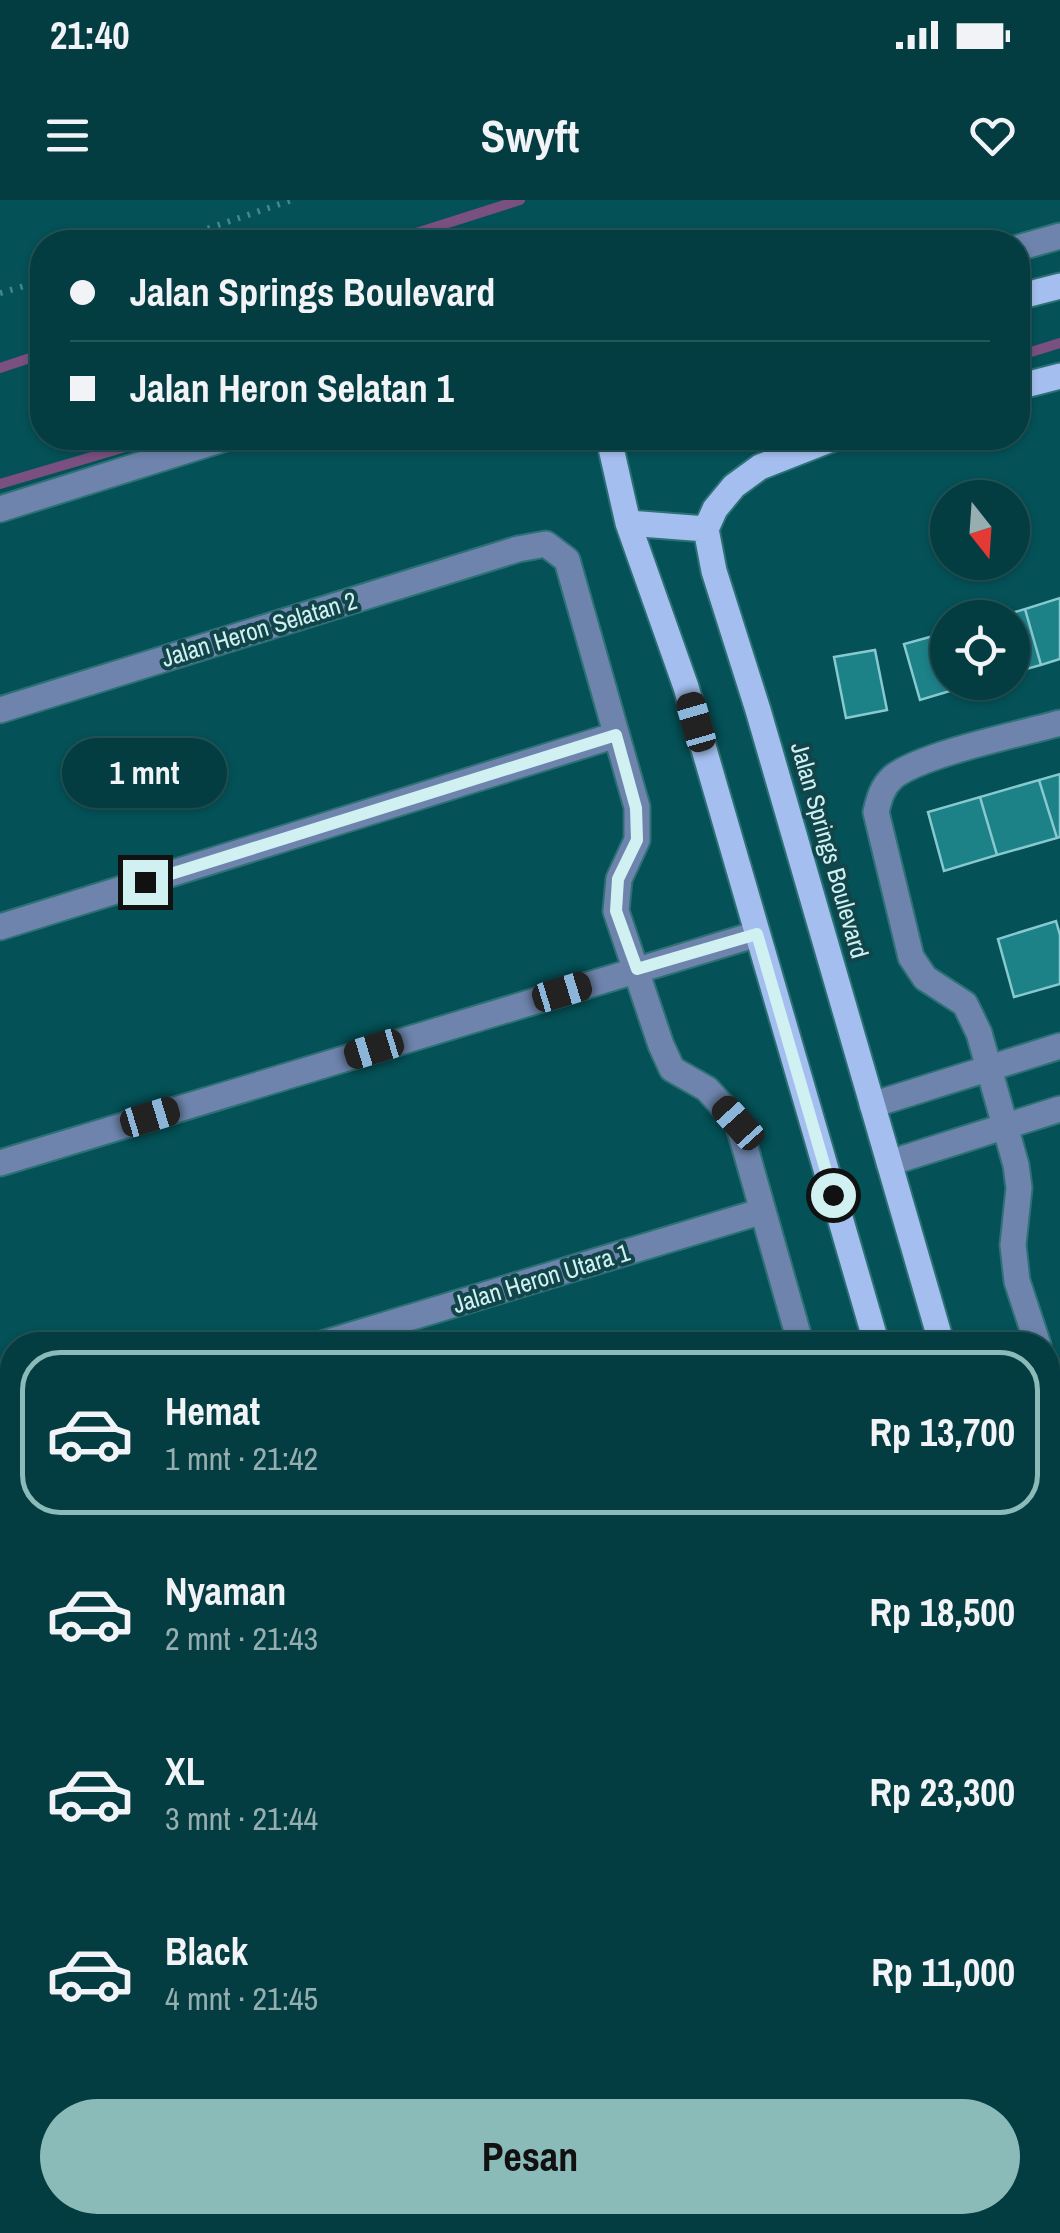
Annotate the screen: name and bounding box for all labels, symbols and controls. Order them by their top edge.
text: 21:40 [50,10,130,61]
text: Swyft [481,105,579,166]
icon: menu [40,108,95,163]
icon: heart [965,108,1020,163]
text: Jalan Springs Boulevard [130,267,495,318]
text: Jalan Heron Selatan 1 [130,363,454,414]
north arrow [930,480,1030,580]
map controls [930,480,1030,700]
street label: Jalan Heron Selatan 2 [157,583,361,675]
button: locate [930,600,1030,700]
car [673,689,719,755]
callout: 1 mnt [62,737,228,807]
street label: Jalan Springs Boulevard [783,738,877,962]
text: 1 mnt [110,751,179,794]
route end [123,860,168,905]
car [529,969,595,1015]
car [341,1026,407,1072]
car [707,1091,769,1155]
car [117,1094,183,1140]
route start [811,1173,856,1218]
street label: Jalan Heron Utara 1 [448,1235,634,1321]
text: Hemat [165,1386,260,1437]
icon: car [45,1388,135,1478]
text: Rp 13,700 [869,1407,1015,1458]
text: 1 mnt · 21:42 [165,1437,318,1480]
text: Nyaman [165,1566,286,1617]
icon: car [45,1568,135,1658]
text: Rp 18,500 [869,1587,1015,1638]
text: 2 mnt · 21:43 [165,1617,318,1660]
text: XL [165,1746,205,1797]
icon: car [45,1748,135,1838]
text: Rp 23,300 [869,1767,1015,1818]
text: 3 mnt · 21:44 [165,1797,318,1840]
text: Black [165,1926,248,1977]
icon: car [45,1928,135,2018]
text: Rp 11,000 [871,1947,1015,1998]
text: 4 mnt · 21:45 [165,1977,318,2020]
button: Pesan [40,2099,1020,2214]

